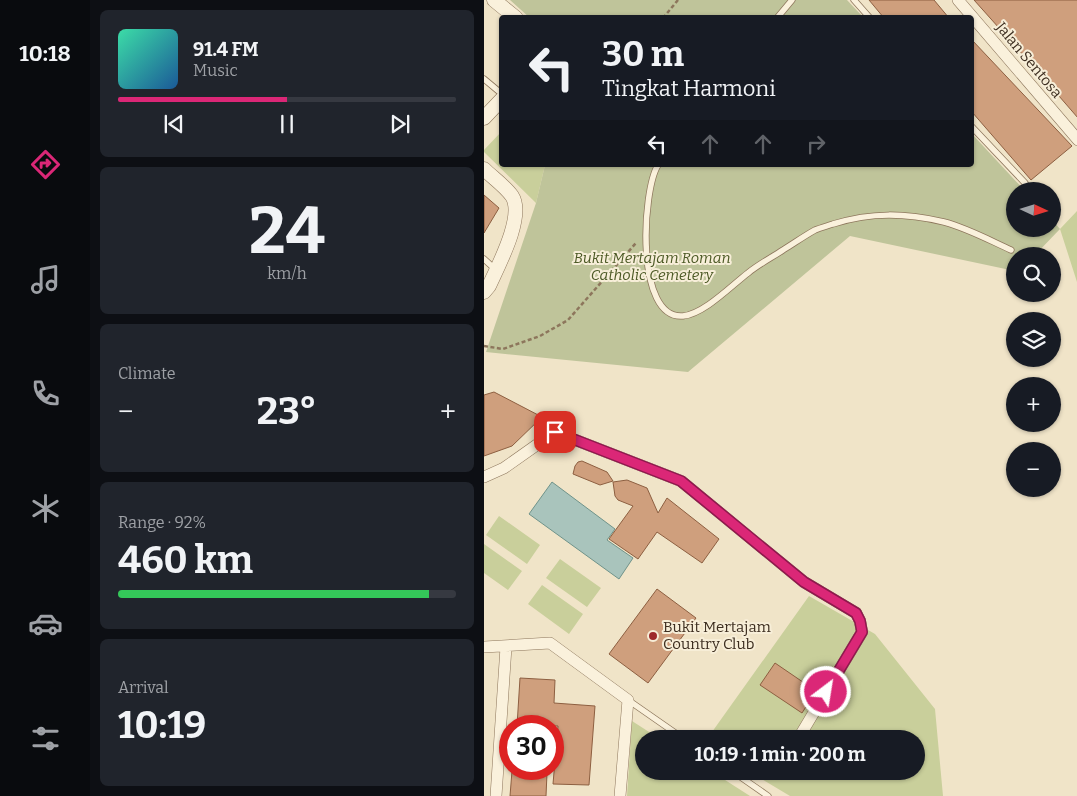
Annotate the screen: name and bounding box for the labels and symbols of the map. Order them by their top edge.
street label: Jalan Sentosa [991,18,1066,102]
north arrow [1006,182,1062,238]
park label: Bukit Mertajam Roman Catholic Cemetery [573,249,731,284]
pin [534,411,576,453]
place label: Bukit Mertajam Country Club [663,618,772,653]
marker: Bukit Mertajam Country Club [647,630,659,642]
position arrow [799,665,851,717]
speed limit sign: 30 [499,715,564,780]

